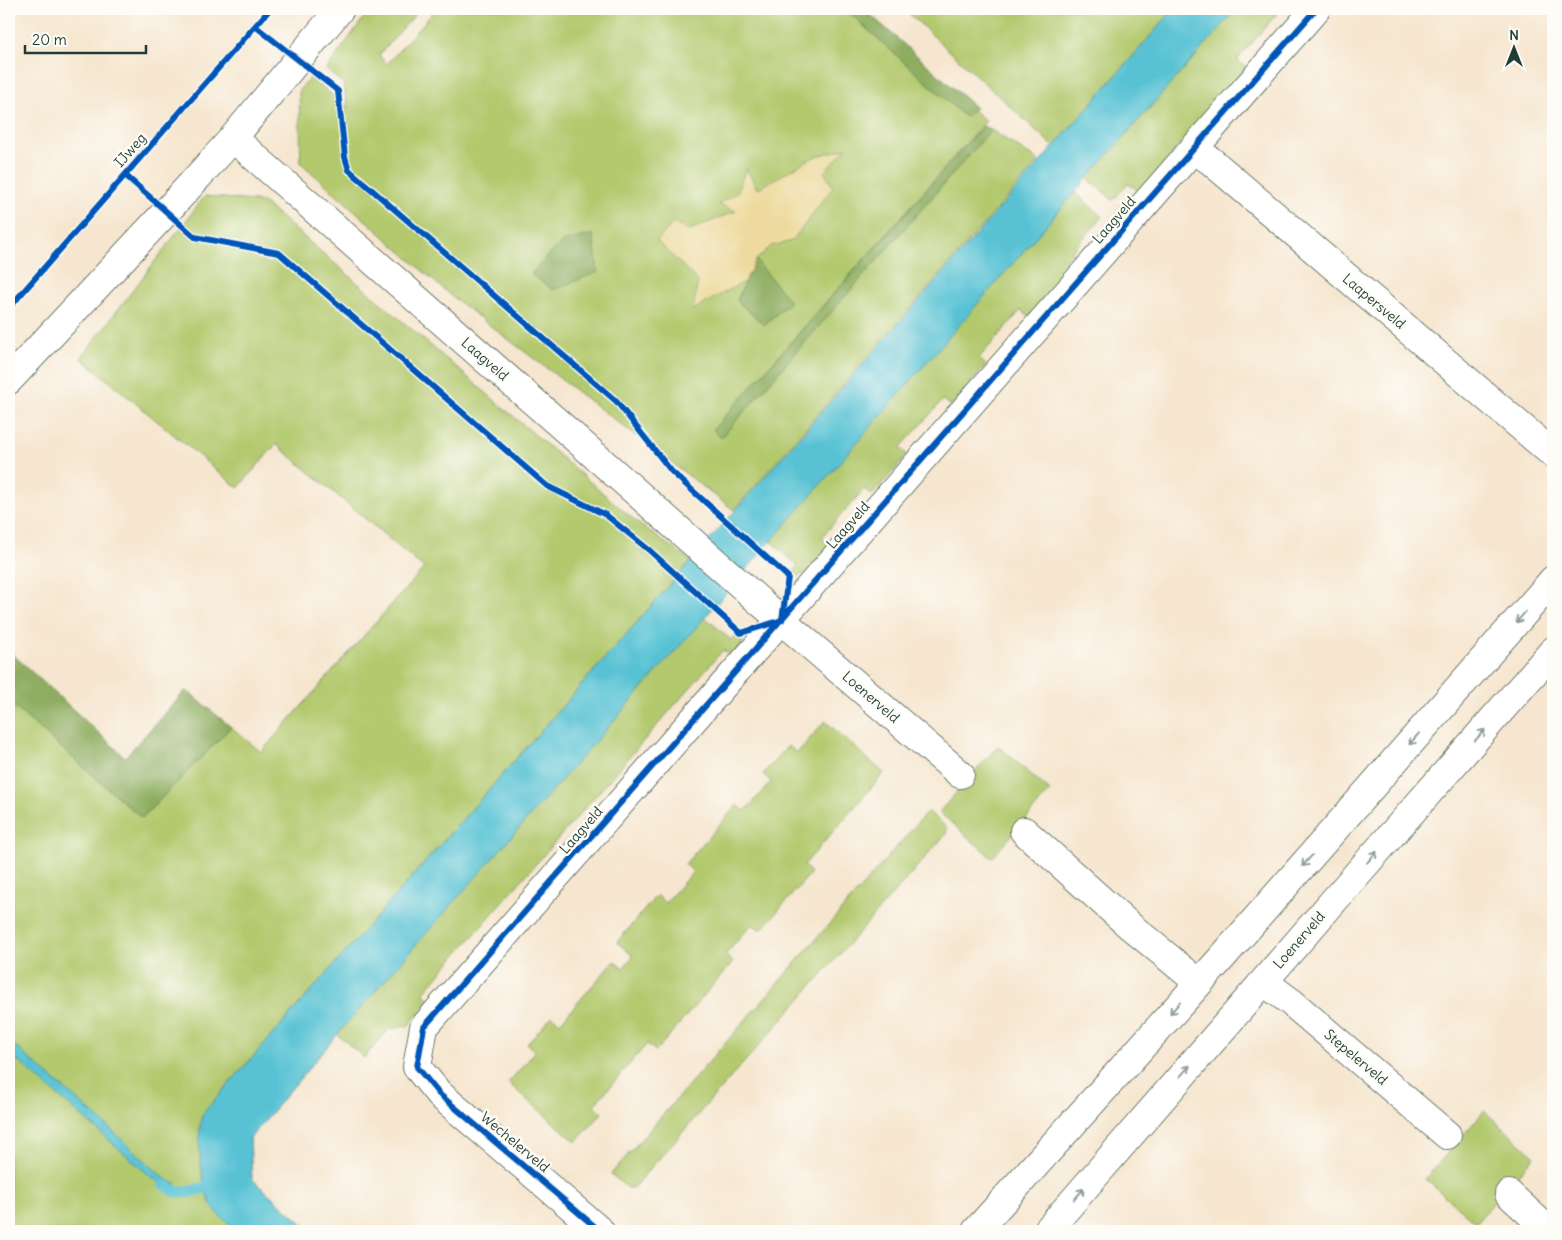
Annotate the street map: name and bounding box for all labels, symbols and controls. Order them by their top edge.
scale bar [25,22,146,54]
north arrow [1490,22,1540,72]
text: N [1509,26,1519,44]
text: 20 m [32,30,67,49]
street label: IJweg [110,129,150,171]
street label: Laagveld [1089,193,1139,247]
street label: Laapersveld [1339,269,1409,333]
street label: Laagveld [458,334,512,384]
street label: Laagveld [823,498,873,552]
one-way arrow [1516,610,1527,623]
street label: Loenerveld [839,667,903,727]
one-way arrow [1474,728,1485,741]
one-way arrow [1409,733,1420,746]
street label: Laagveld [556,803,606,857]
one-way arrow [1366,850,1378,863]
one-way arrow [1301,854,1313,867]
street label: Loenerveld [1269,908,1329,972]
one-way arrow [1170,1001,1181,1014]
street label: Stepelerveld [1321,1025,1391,1089]
one-way arrow [1179,1065,1191,1078]
street label: Wechelerveld [477,1108,553,1176]
one-way arrow [1073,1188,1084,1201]

